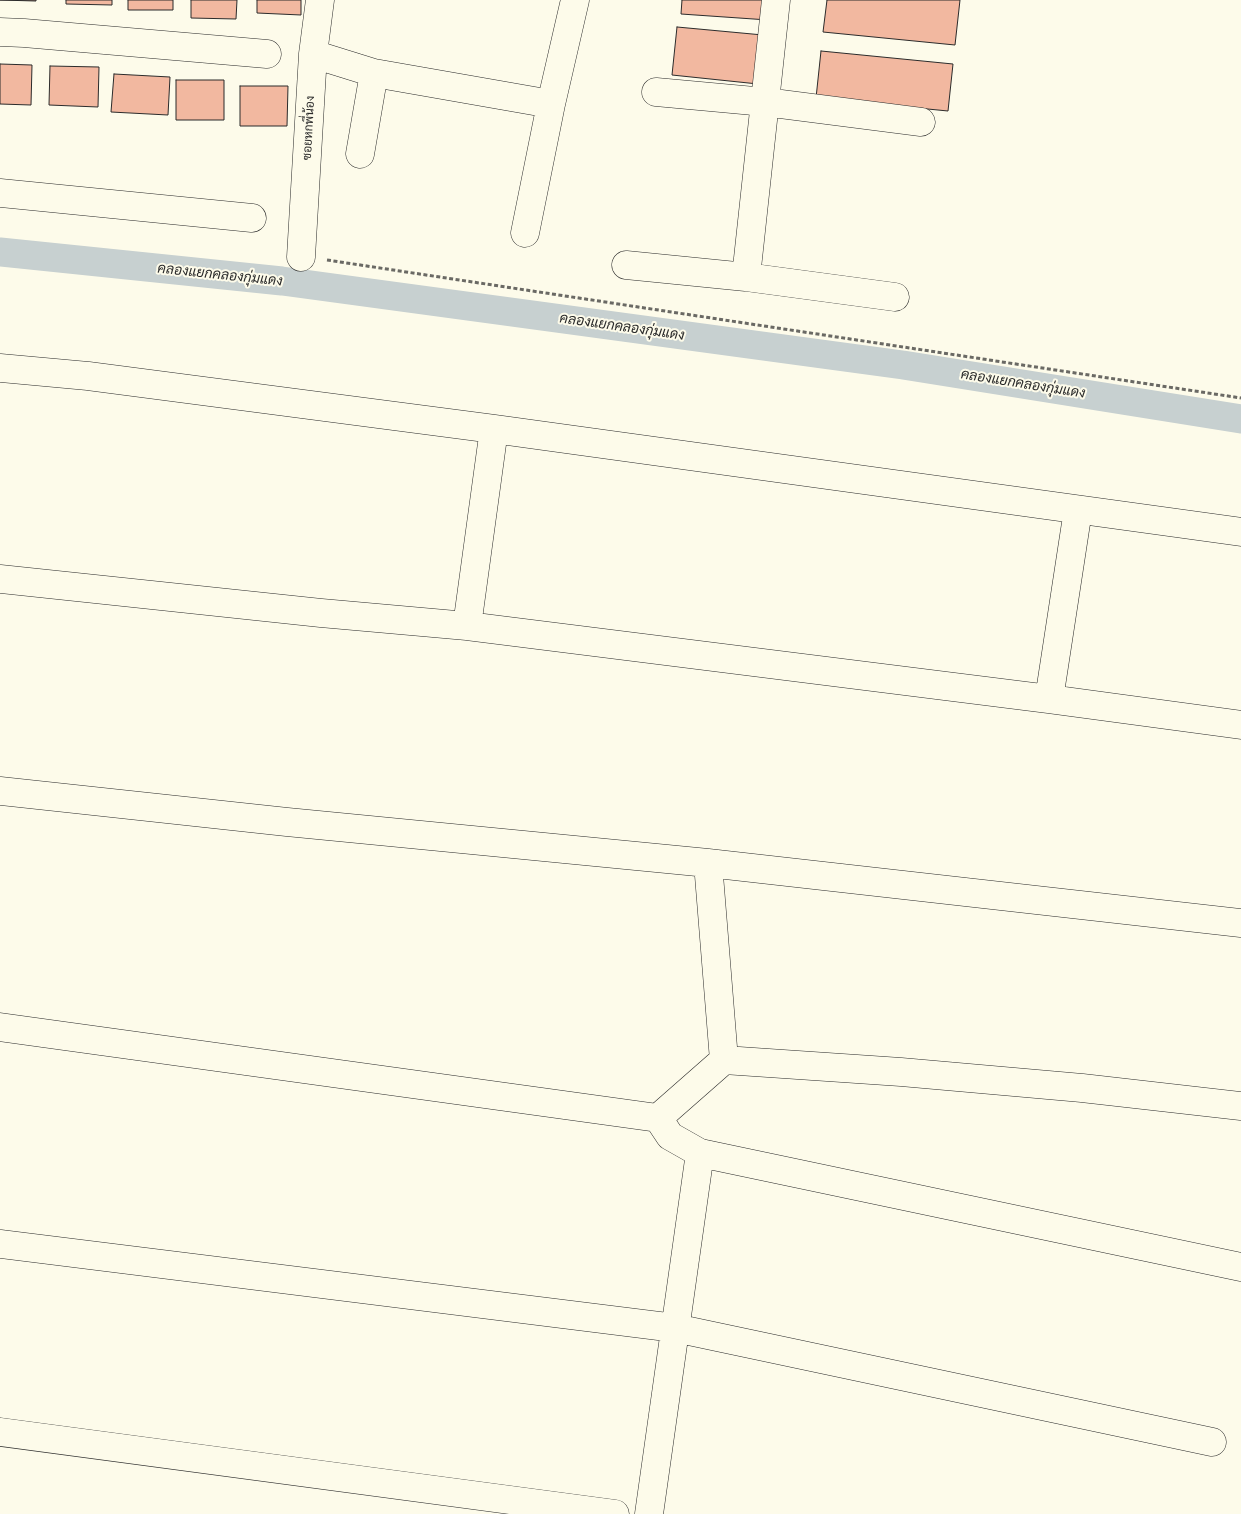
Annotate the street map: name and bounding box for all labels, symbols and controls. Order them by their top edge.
street label: ซอยหกพี่น้อง [300,95,318,161]
water label: คลองแยกคลองกุ่มแดง [157,260,283,290]
water label: คลองแยกคลองกุ่มแดง [559,310,685,344]
water label: คลองแยกคลองกุ่มแดง [960,366,1086,402]

